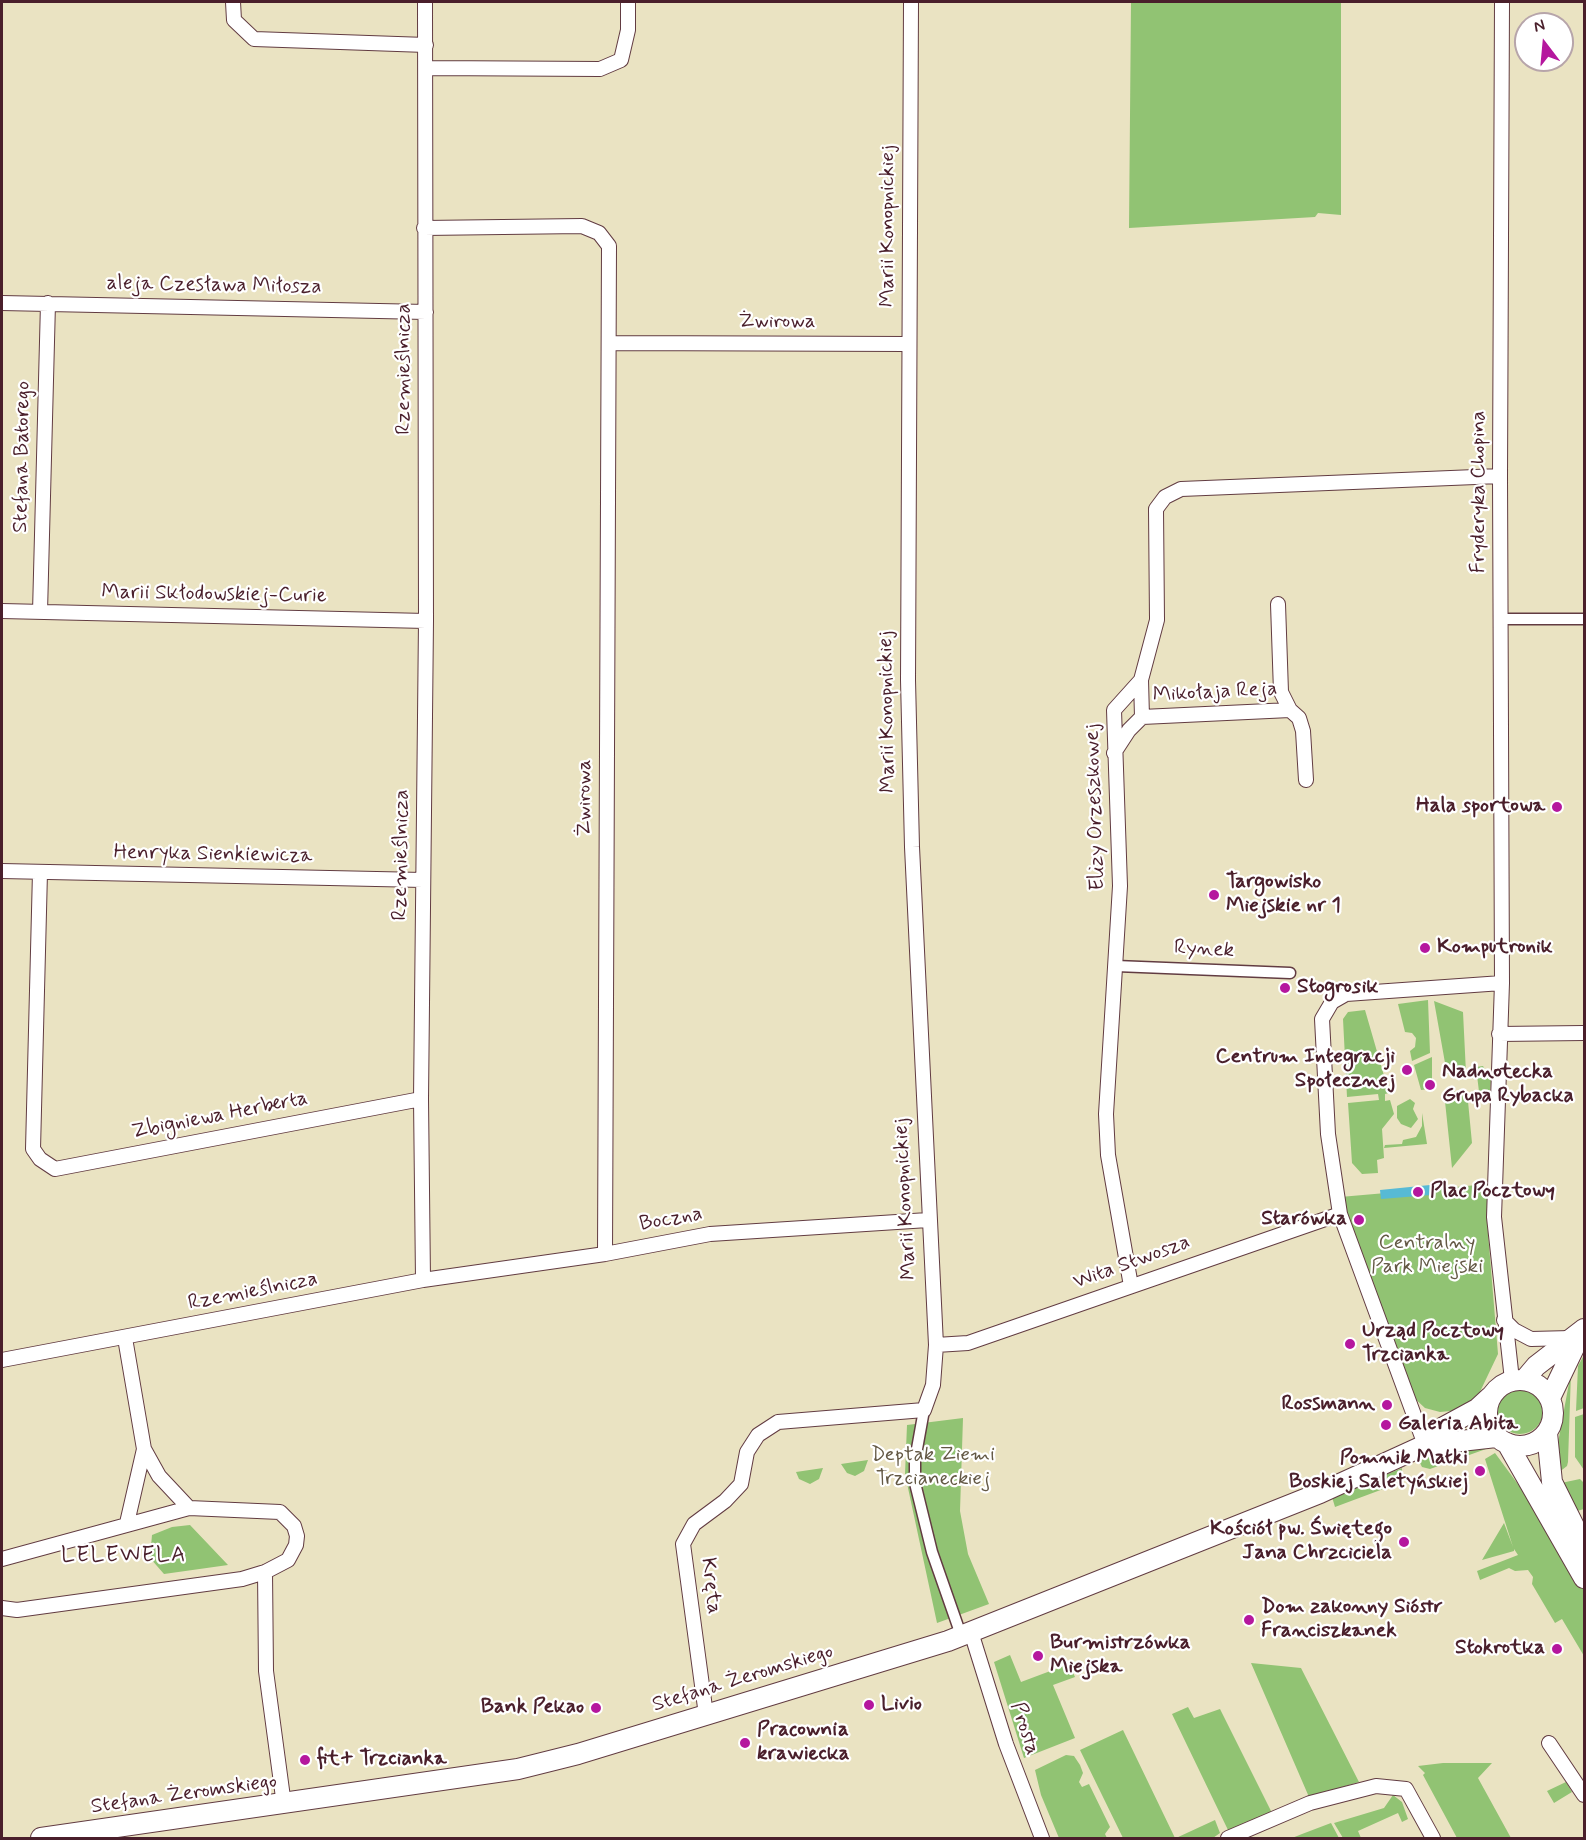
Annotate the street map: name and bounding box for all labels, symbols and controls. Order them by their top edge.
north arrow [1514,12,1574,72]
text: N [1531,15,1547,38]
street label: Marii Konopnickiej [876,145,902,307]
street label: aleja Czesława Miłosza [106,272,322,300]
street label: Rzemieślnicza [392,303,418,435]
street label: Żwirowa [738,310,816,336]
street label: Stefana Batorego [9,381,37,533]
street label: Fryderyka Chopina [1467,411,1493,573]
street label: Marii Skłodowskiej-Curie [101,580,327,610]
street label: Marii Konopnickiej [874,631,902,793]
street label: Mikołaja Reja [1152,677,1278,709]
street label: Elizy Orzeszkowej [1080,723,1112,891]
street label: Żwirowa [573,759,599,837]
street label: Rzemieślnicza [388,789,416,921]
place label: Hala sportowa [1416,794,1545,820]
marker: Hala sportowa [1550,800,1564,814]
street label: Henryka Sienkiewicza [113,841,313,869]
place label: Targowisko Miejskie nr 1 [1226,870,1341,920]
marker: Targowisko Miejskie nr 1 [1207,888,1221,902]
place label: Komputronik [1437,935,1553,961]
street label: Rynek [1173,936,1235,964]
marker: Komputronik [1418,941,1432,955]
place label: Stogrosik [1297,975,1378,1001]
marker: Stogrosik [1278,981,1292,995]
place label: Centrum Integracji Społecznej [1216,1045,1395,1095]
place label: Nadnotecka Grupa Rybacka [1442,1060,1574,1110]
marker: Centrum Integracji Społecznej [1400,1063,1414,1077]
marker: Nadnotecka Grupa Rybacka [1423,1078,1437,1092]
street label: Zbigniewa Herberta [130,1087,310,1145]
street label: Marii Konopnickiej [889,1117,923,1281]
place label: Plac Pocztowy [1430,1179,1555,1205]
marker: Plac Pocztowy [1411,1185,1425,1199]
street label: Boczna [638,1202,704,1238]
place label: Starówka [1261,1207,1347,1233]
marker: Starówka [1352,1213,1366,1227]
street label: Wita Stwosza [1070,1230,1194,1296]
park label: Centralny Park Miejski [1371,1231,1483,1281]
street label: Rzemieślnicza [186,1267,320,1317]
place label: Urząd Pocztowy Trzcianka [1362,1319,1504,1369]
marker: Urząd Pocztowy Trzcianka [1343,1337,1357,1351]
place label: Rossmann [1282,1392,1375,1418]
marker: Rossmann [1380,1398,1394,1412]
place label: Galeria Abita [1398,1412,1518,1438]
marker: Galeria Abita [1379,1418,1393,1432]
park label: Deptak Ziemi Trzcianeckiej [871,1443,995,1493]
place label: Pomnik Matki Boskiej Saletyńskiej [1289,1446,1468,1496]
marker: Pomnik Matki Boskiej Saletyńskiej [1473,1464,1487,1478]
place label: Kościół pw. Świętego Jana Chrzciciela [1210,1517,1392,1567]
marker: Kościół pw. Świętego Jana Chrzciciela [1397,1535,1411,1549]
district label: LELEWELA [62,1543,186,1569]
street label: Kręta [694,1556,726,1616]
place label: Dom zakonny Sióstr Franciszkanek [1261,1595,1443,1645]
marker: Dom zakonny Sióstr Franciszkanek [1242,1613,1256,1627]
place label: Burmistrzówka Miejska [1050,1631,1191,1681]
place label: Stokrotka [1455,1636,1545,1662]
street label: Stefana Żeromskiego [650,1639,836,1719]
marker: Stokrotka [1550,1642,1564,1656]
marker: Burmistrzówka Miejska [1031,1649,1045,1663]
place label: Livio [881,1692,922,1718]
place label: Bank Pekao [481,1695,584,1721]
marker: Livio [862,1698,876,1712]
street label: Prosta [1004,1699,1044,1759]
marker: Bank Pekao [589,1701,603,1715]
place label: Pracownia krawiecka [757,1718,850,1768]
marker: Pracownia krawiecka [738,1736,752,1750]
place label: fit+ Trzcianka [317,1747,447,1773]
marker: fit+ Trzcianka [298,1753,312,1767]
street label: Stefana Żeromskiego [89,1769,279,1821]

